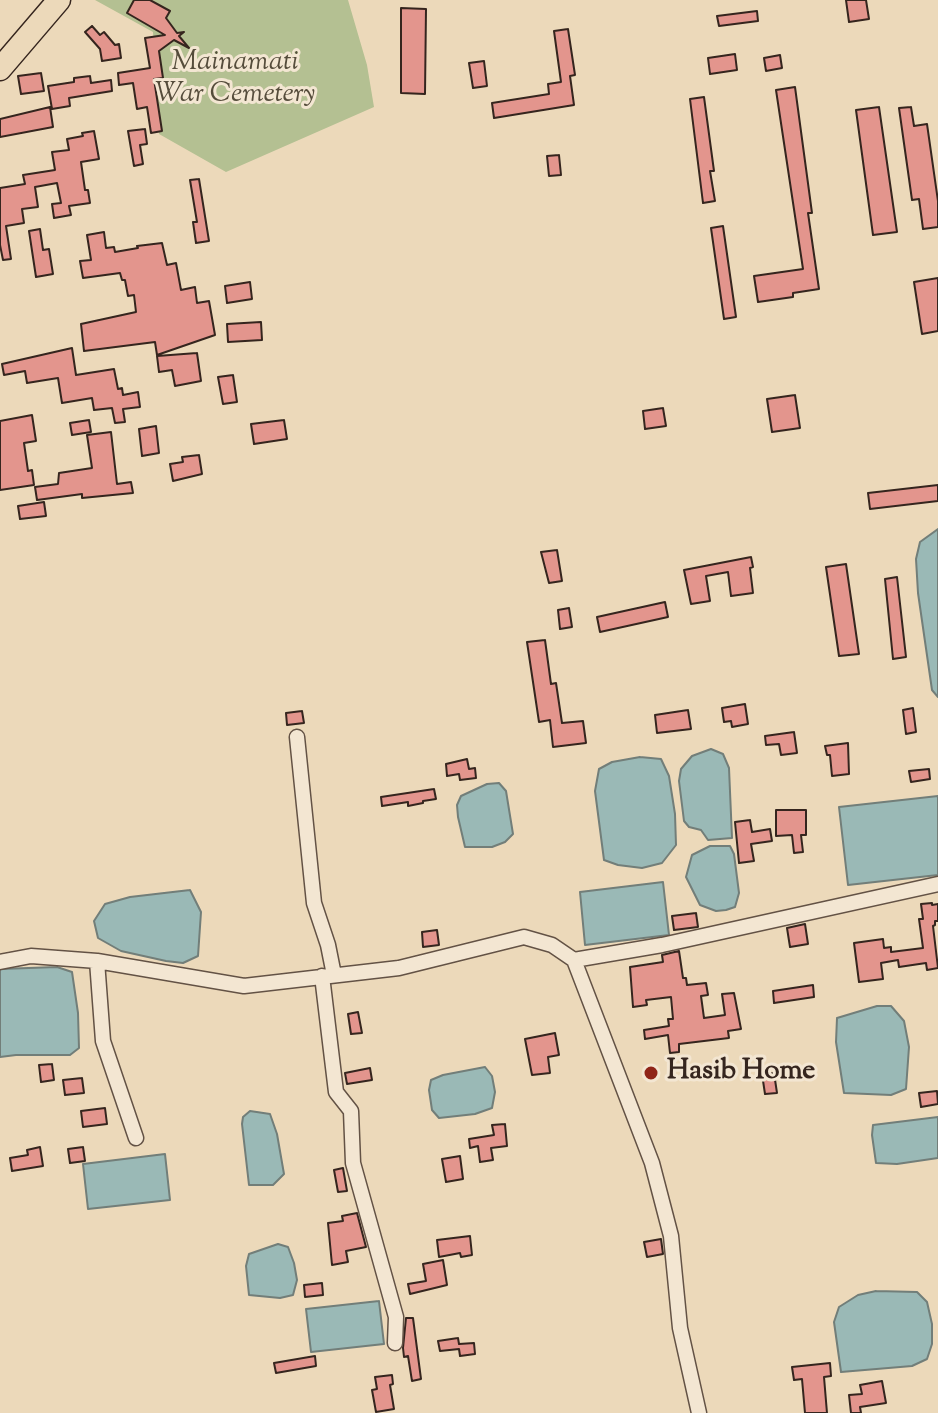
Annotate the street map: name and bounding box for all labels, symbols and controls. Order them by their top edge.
park label: Mainamati War Cemetery [155,47,315,113]
place label: Hasib Home [667,1056,815,1090]
marker: Hasib Home [642,1064,660,1082]

